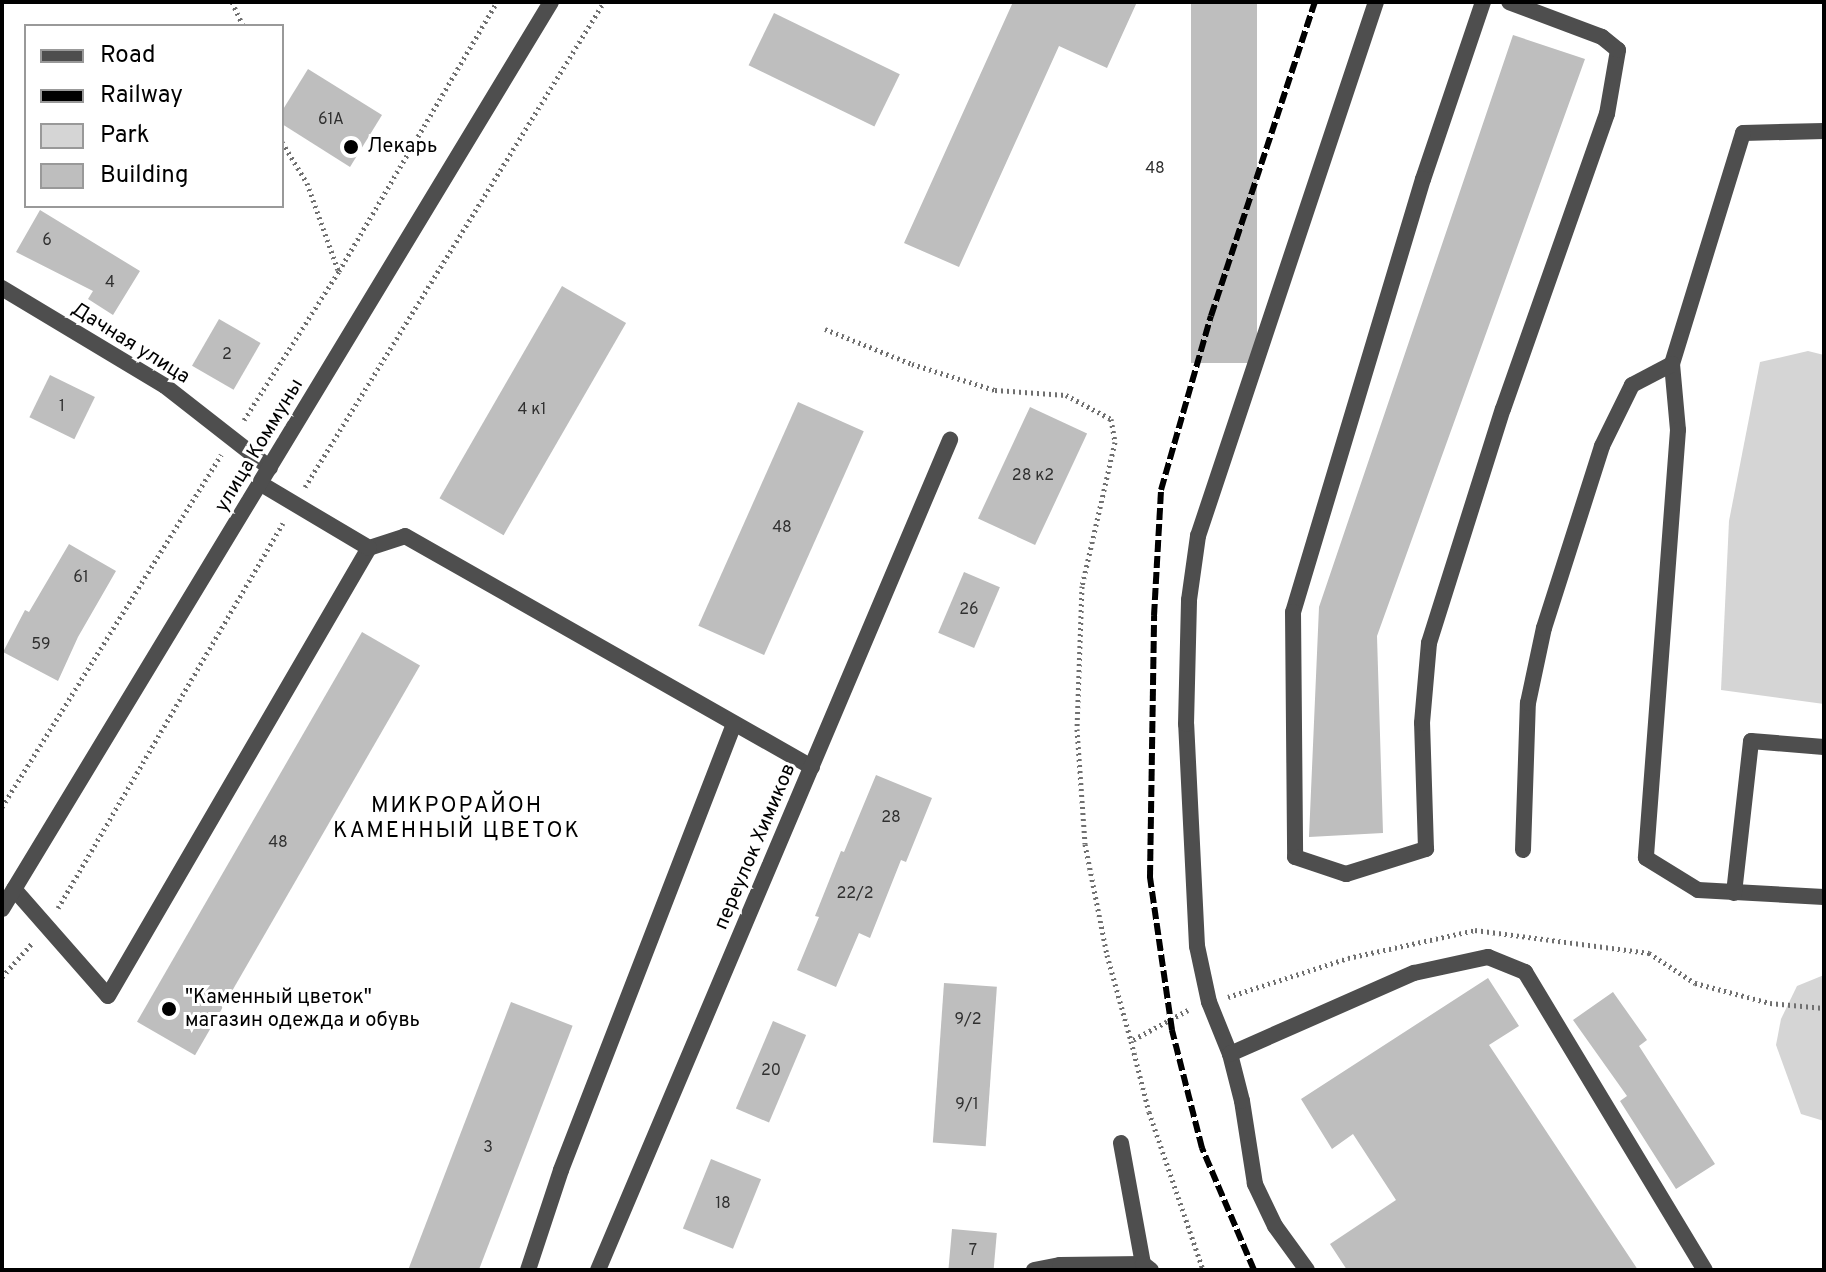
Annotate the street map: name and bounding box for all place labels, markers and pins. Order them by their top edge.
place label: Лекарь [367,135,437,159]
marker: Лекарь [342,138,360,156]
place label: "Каменный цветок" магазин одежда и обувь [185,986,420,1033]
marker: "Каменный цветок" магазин одежда и обувь [160,1000,178,1018]

